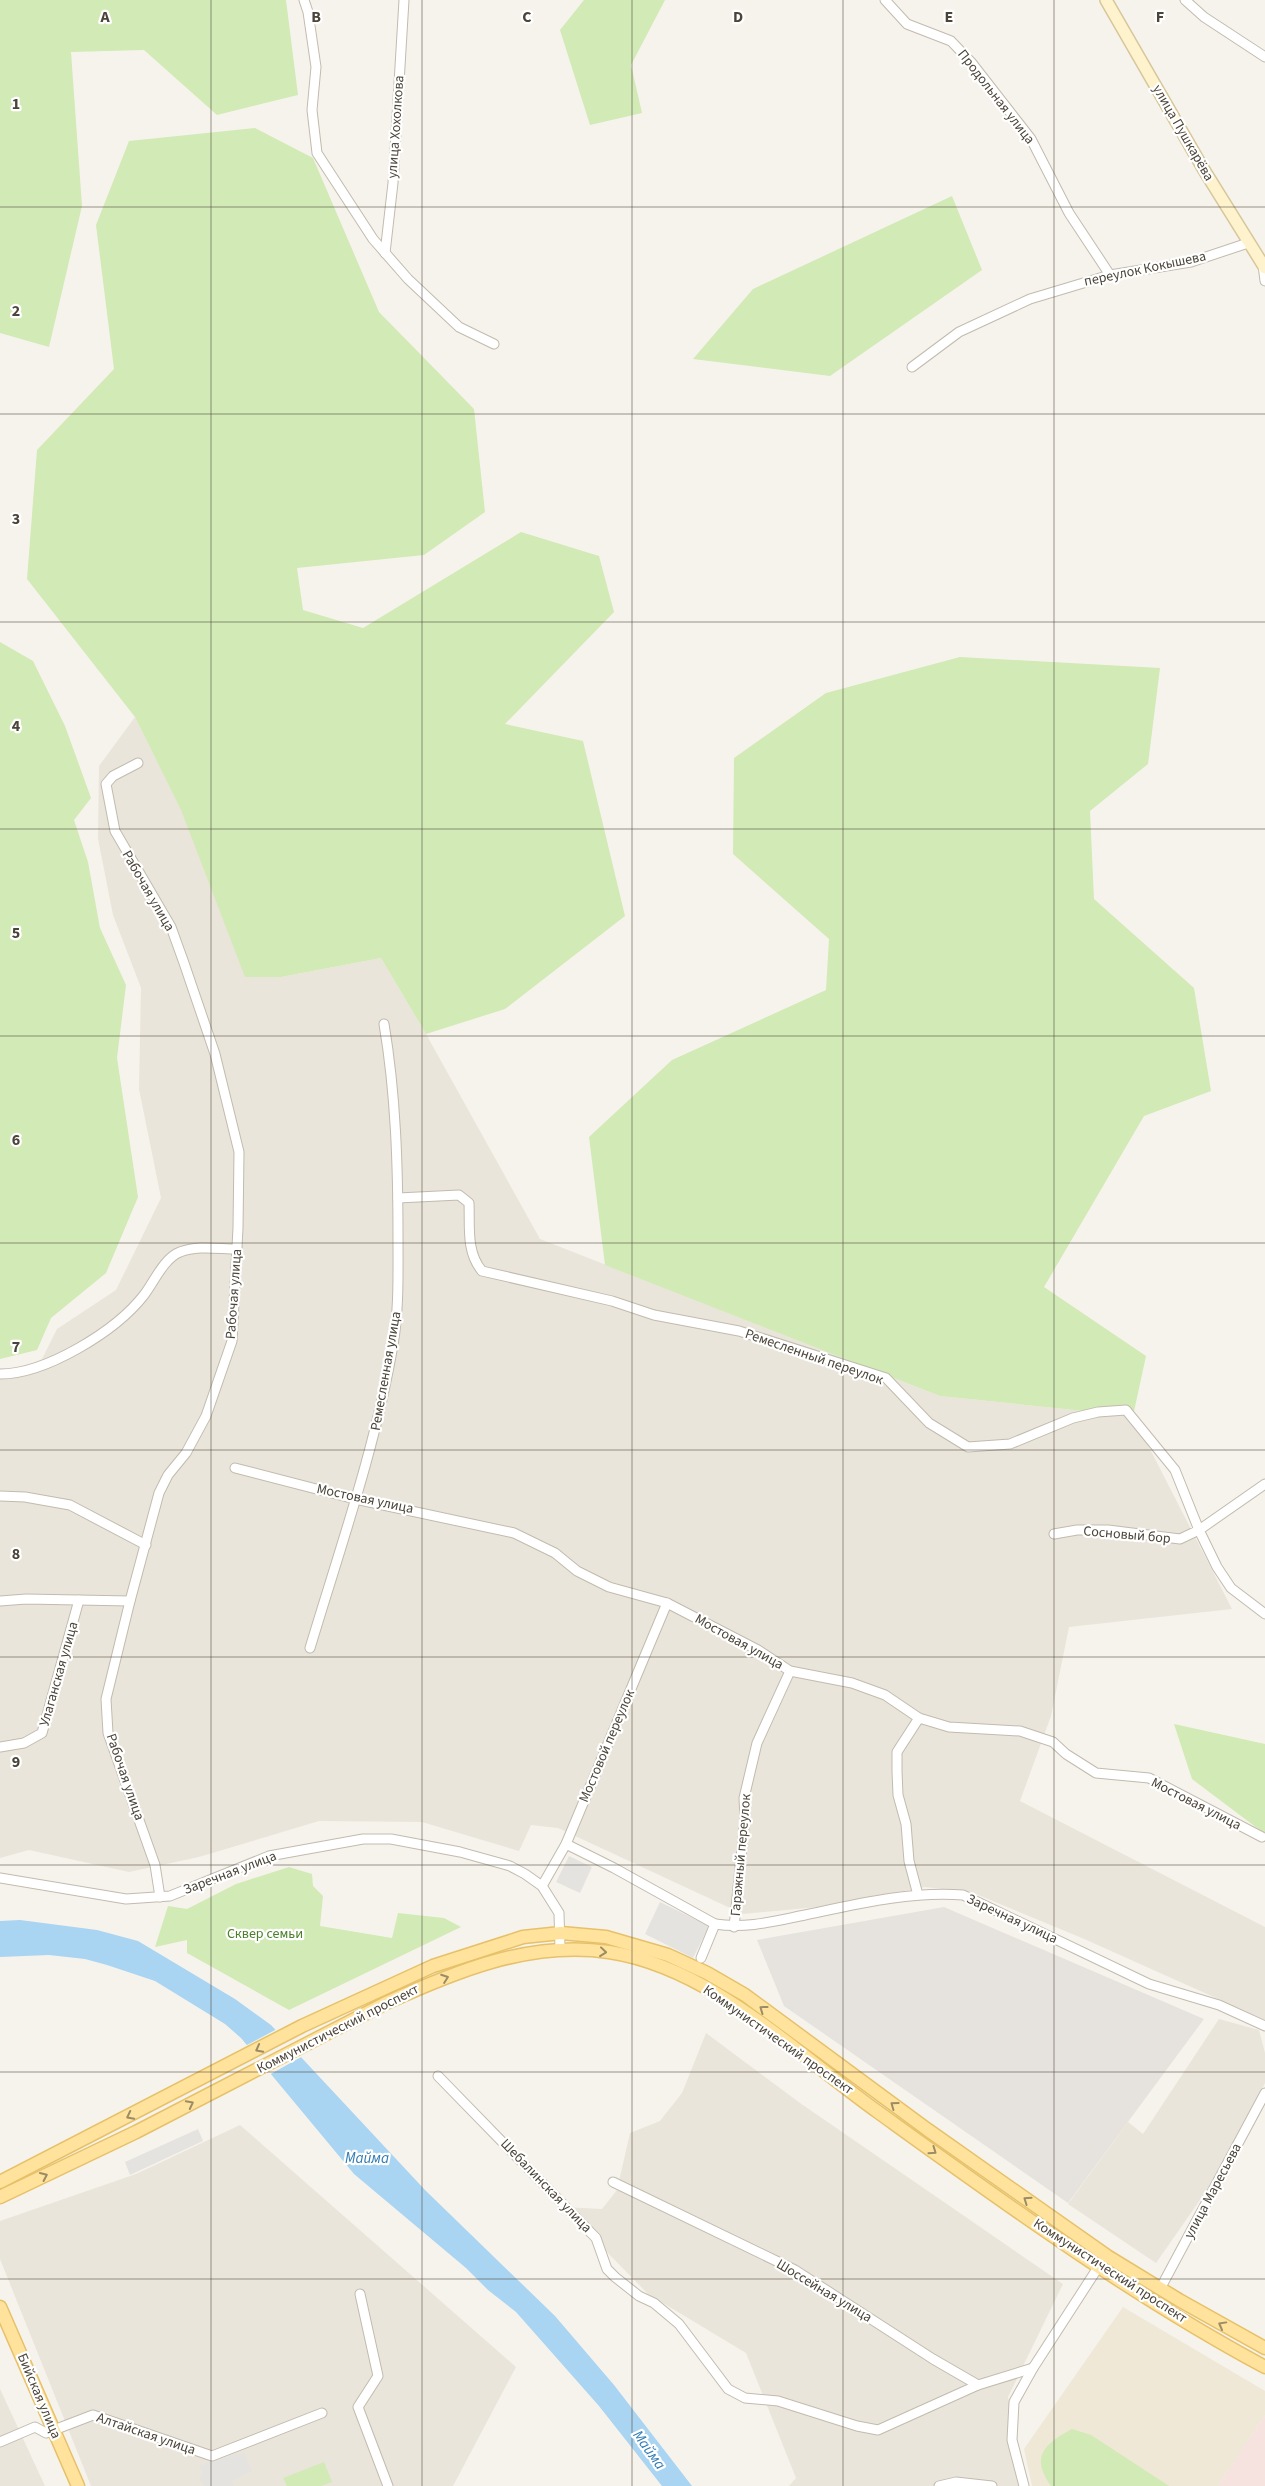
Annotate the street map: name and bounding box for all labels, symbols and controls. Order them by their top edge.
text: A [99,6,110,28]
text: B [311,6,321,28]
text: C [522,6,532,28]
text: D [733,6,743,28]
text: E [945,6,953,28]
text: F [1156,6,1164,28]
street label: Продольная улица [953,45,1039,149]
street label: улица Хохолкова [382,75,410,179]
street label: улица Пушкарёва [1147,81,1219,185]
text: 1 [12,93,20,115]
street label: переулок Кокышева [1082,246,1208,292]
text: 2 [12,300,20,322]
text: 3 [12,508,20,530]
text: 4 [12,715,21,737]
street label: Рабочая улица [117,847,179,935]
text: 5 [12,922,20,944]
text: 6 [12,1129,20,1151]
street label: Рабочая улица [221,1248,247,1340]
street label: Ремесленная улица [366,1310,406,1432]
street label: Ремесленный переулок [742,1324,886,1390]
text: 7 [12,1336,20,1358]
street label: Мостовая улица [315,1479,415,1519]
street label: Сосновый бор [1082,1521,1172,1549]
text: 8 [12,1543,20,1565]
street label: Мостовая улица [691,1609,787,1675]
street label: Улаганская улица [35,1619,83,1729]
street label: Мостовой переулок [574,1686,640,1806]
street label: Рабочая улица [101,1731,149,1823]
text: 9 [12,1751,20,1773]
street label: Мостовая улица [1147,1773,1245,1835]
street label: Гаражный переулок [726,1793,756,1917]
street label: Заречная улица [181,1846,279,1900]
street label: Заречная улица [963,1889,1061,1949]
park label: Сквер семьи [227,1924,303,1944]
one-way arrow [599,1946,607,1957]
one-way arrow [440,1974,449,1984]
street label: Коммунистический проспект [253,1979,423,2079]
street label: Коммунистический проспект [699,1980,858,2100]
one-way arrow [759,2006,769,2015]
one-way arrow [255,2043,264,2053]
one-way arrow [185,2100,194,2110]
one-way arrow [890,2102,900,2111]
one-way arrow [126,2110,135,2120]
street label: Шебалинская улица [496,2134,596,2238]
street label: улица Маресьева [1179,2140,1247,2242]
one-way arrow [928,2145,937,2154]
water label: Майма [345,2148,389,2169]
one-way arrow [39,2172,48,2183]
one-way arrow [1023,2197,1033,2206]
street label: Коммунистический проспект [1029,2214,1191,2329]
street label: Шоссейная улица [772,2254,876,2328]
one-way arrow [1219,2321,1228,2331]
street label: Бийская улица [12,2350,66,2442]
street label: Алтайская улица [94,2408,198,2460]
water label: Майма [628,2426,670,2474]

